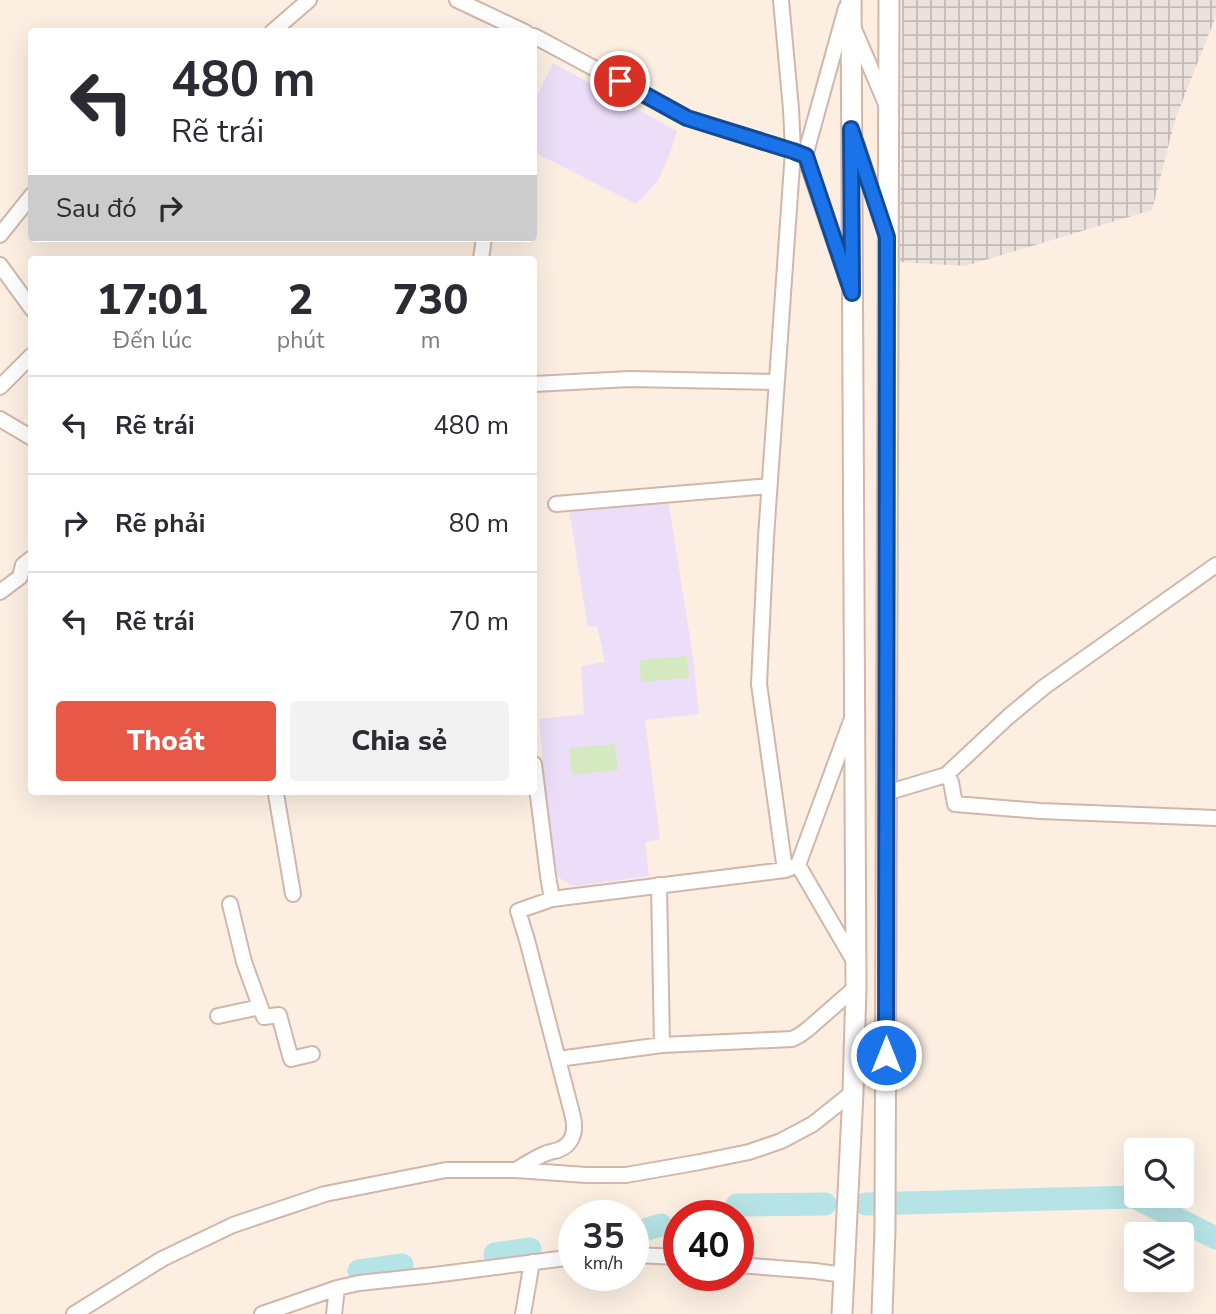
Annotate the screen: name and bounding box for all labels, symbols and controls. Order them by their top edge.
text: 480 m [171,46,315,113]
pin [590,51,650,111]
icon: left [56,56,147,147]
icon: arrive [601,62,639,100]
text: Rẽ trái [171,110,264,153]
icon: right [151,189,189,227]
text: Sau đó [56,191,137,226]
text: 17:01 [97,272,208,329]
text: 2 [288,272,313,329]
text: 730 [393,272,468,329]
text: Đến lúc [113,325,192,356]
text: phút [277,325,324,356]
text: m [421,325,440,356]
icon: left [56,406,94,444]
text: Rẽ trái [115,408,195,443]
text: 480 m [433,408,509,443]
icon: right [56,504,94,542]
text: Rẽ phải [115,506,205,541]
text: 80 m [449,506,509,541]
icon: left [56,602,94,640]
text: Rẽ trái [115,604,195,639]
text: 70 m [449,604,509,639]
button: Thoát [56,701,276,781]
button: Chia sẻ [290,701,509,781]
position arrow [849,1018,923,1092]
map controls [1124,1138,1194,1292]
button: search [1124,1138,1194,1208]
speed limit sign: 40 [663,1200,754,1291]
text: 35 [582,1213,625,1260]
button: layers [1124,1222,1194,1292]
text: km/h [584,1251,623,1275]

